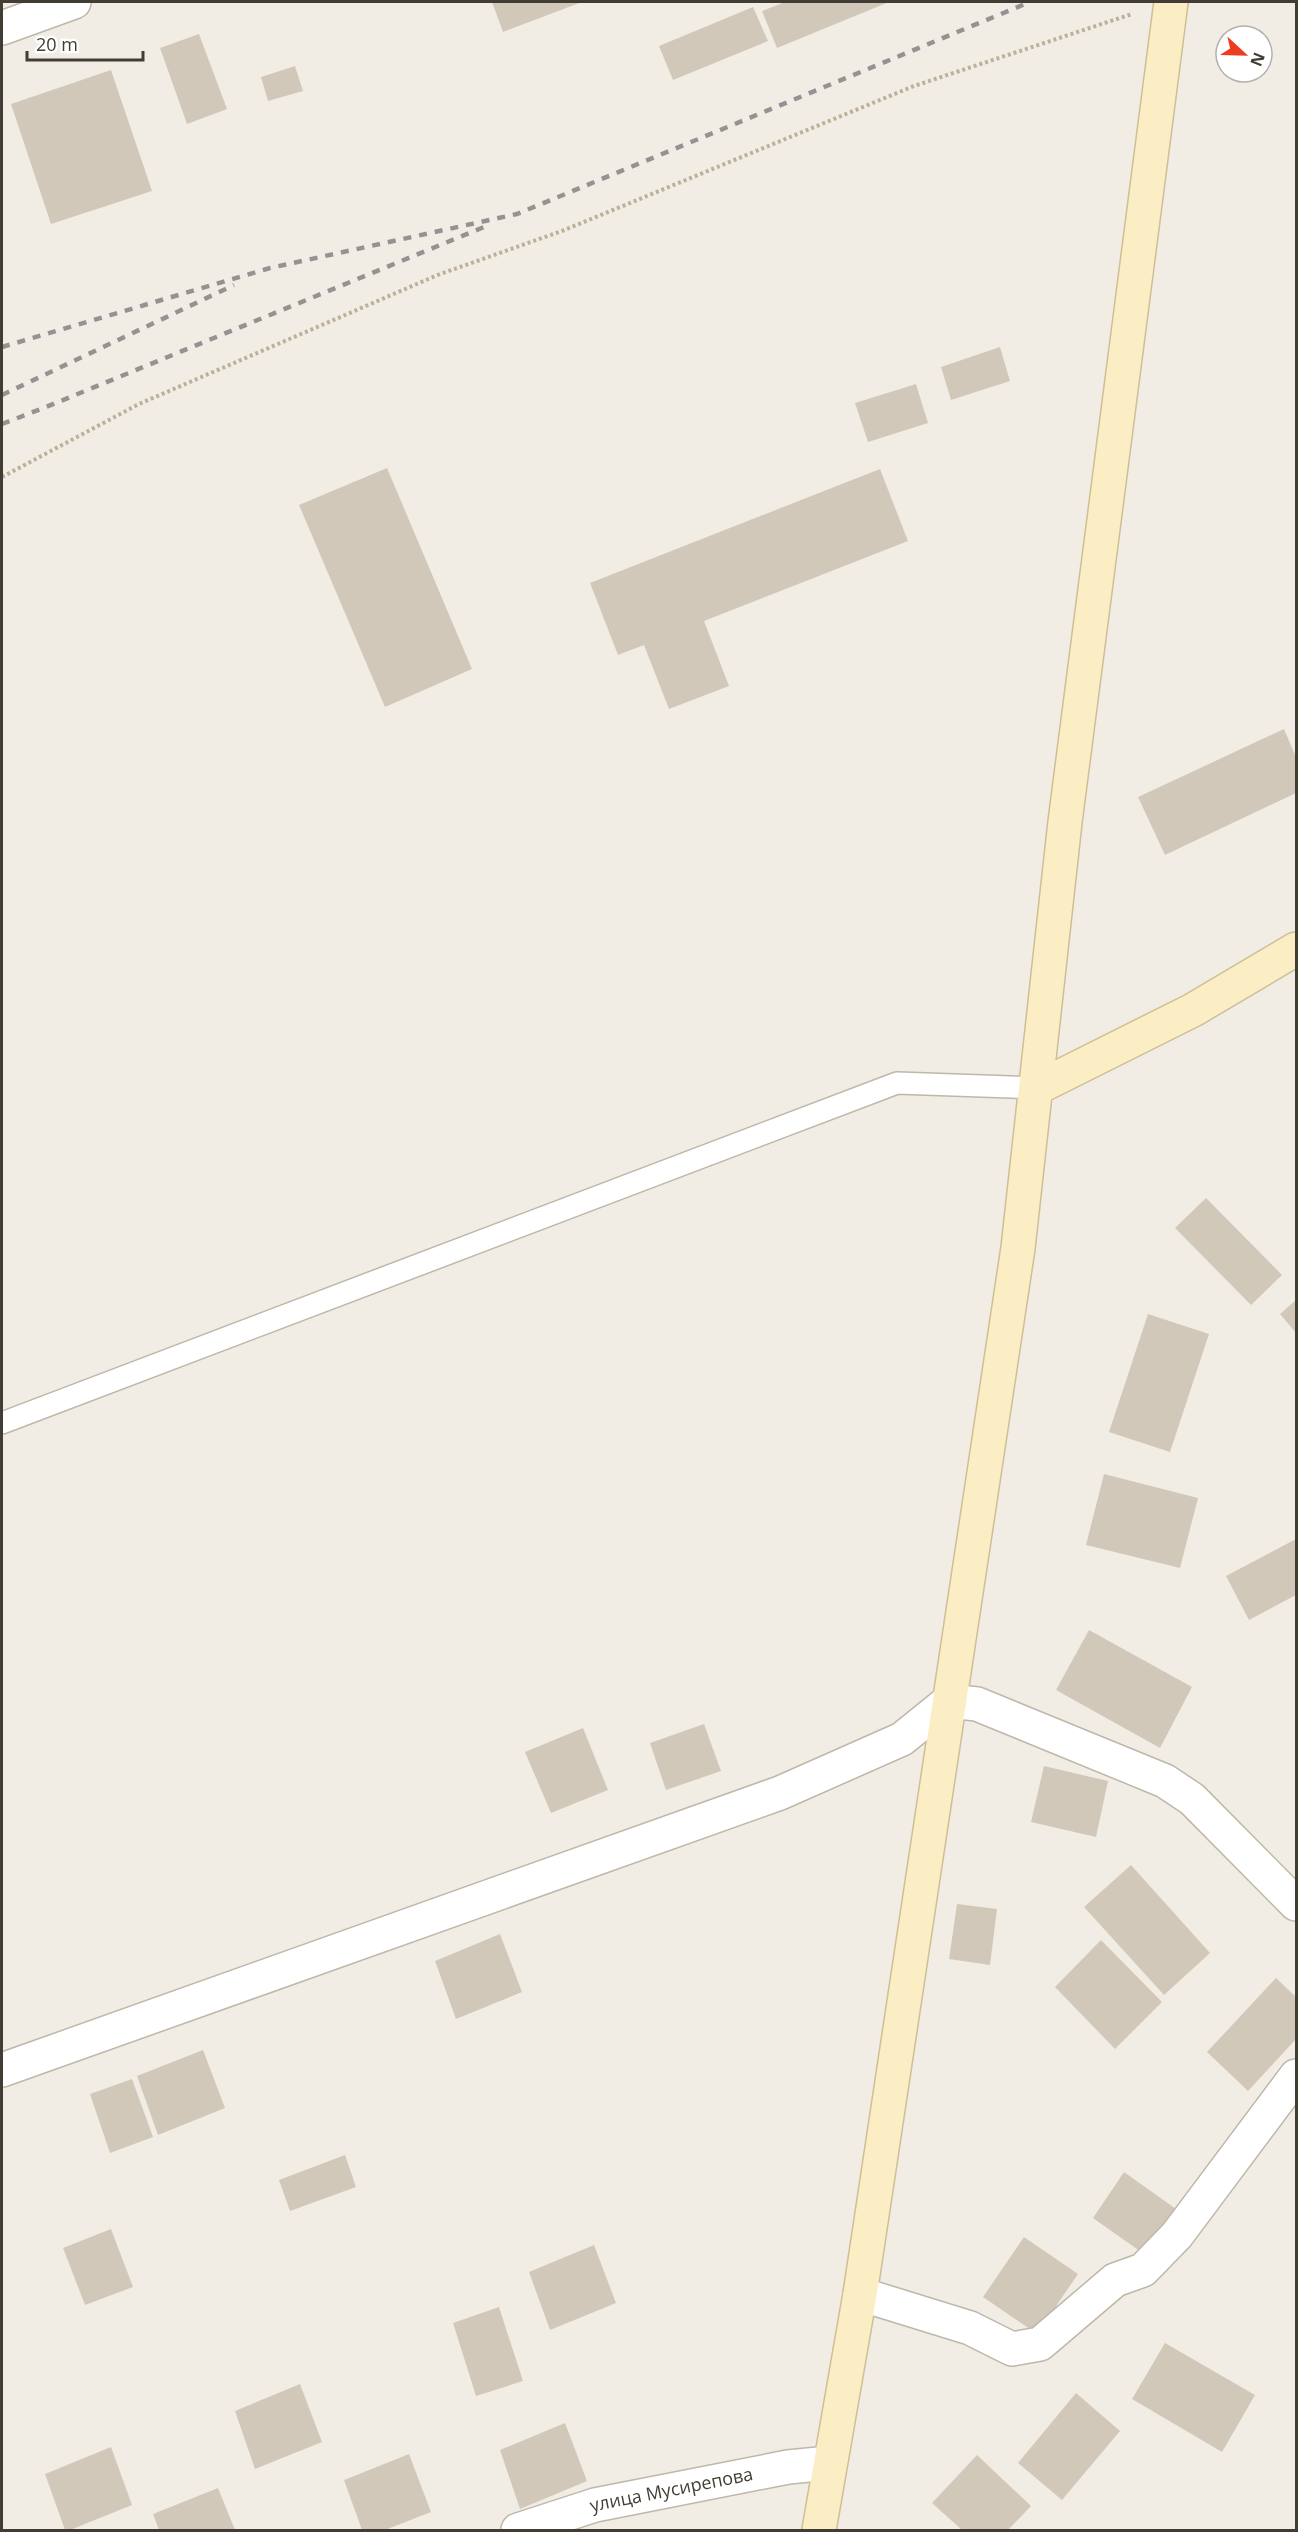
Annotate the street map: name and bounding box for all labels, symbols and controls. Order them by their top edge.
scale bar [27,24,142,62]
north arrow [1214,24,1274,84]
text: 20 m [36,32,78,56]
text: N [1245,49,1271,70]
street label: улица Мусирепова [586,2461,755,2517]

